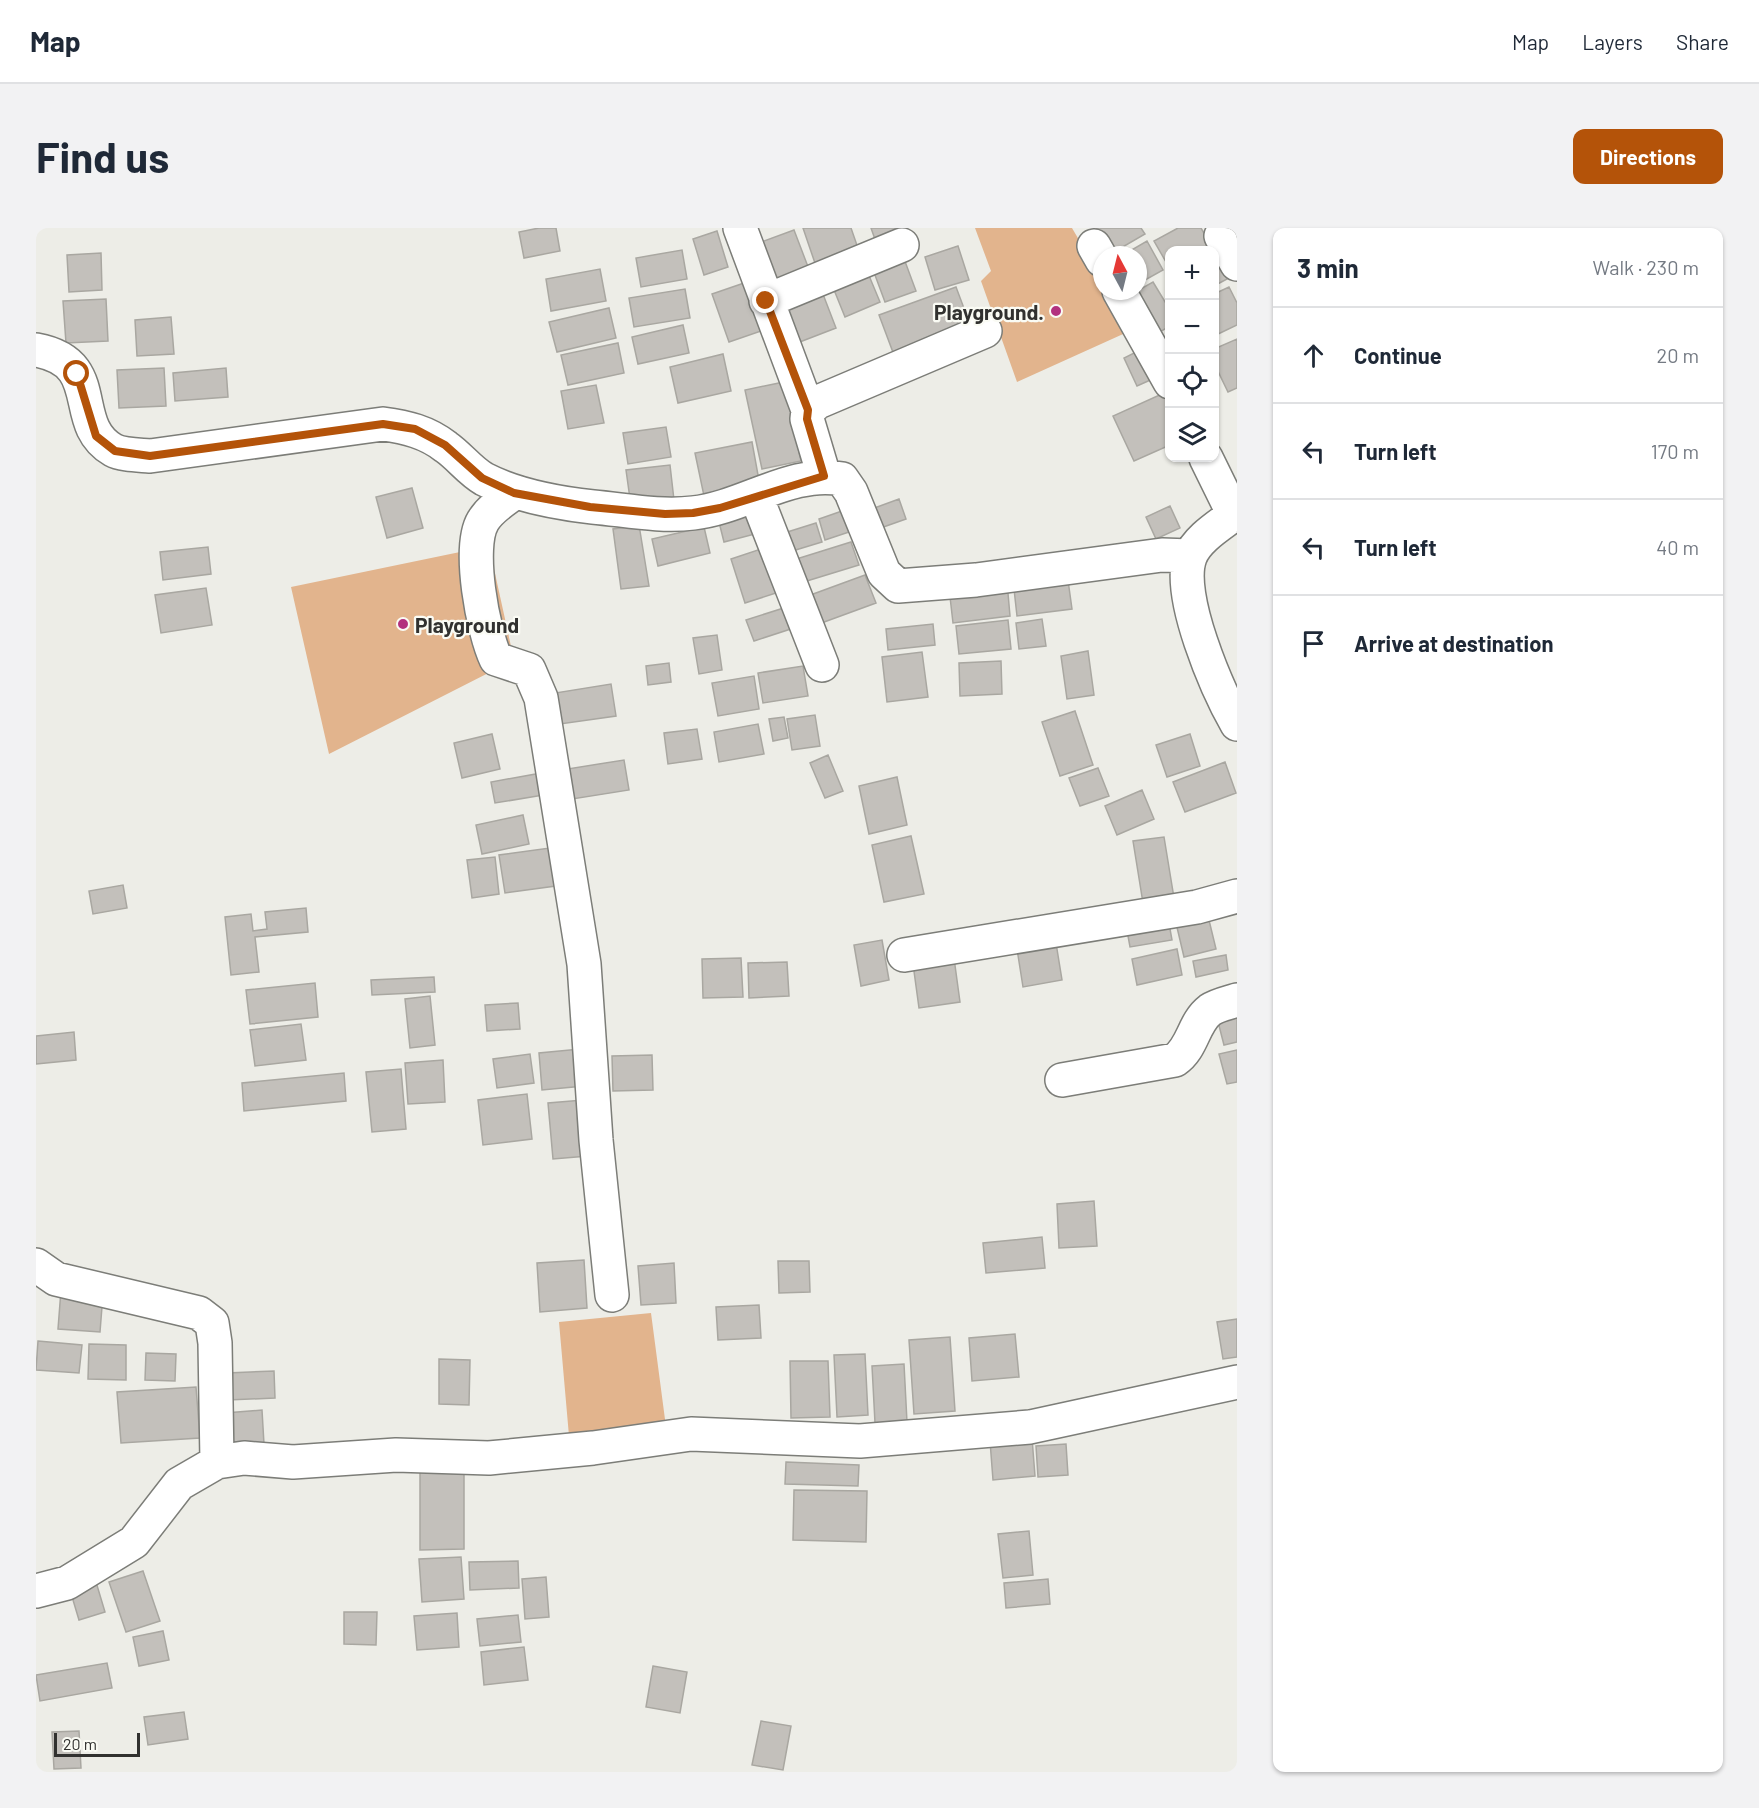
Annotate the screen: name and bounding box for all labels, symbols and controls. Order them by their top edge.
text: Map [30,24,81,58]
text: Map [1512,29,1549,54]
text: Layers [1582,29,1643,54]
text: Share [1676,29,1729,54]
button: Directions [1573,129,1723,184]
text: Find us [36,131,169,181]
north arrow [1093,246,1147,300]
map controls [1165,246,1219,462]
button: + [1165,246,1219,300]
text: 3 min [1297,252,1359,283]
text: Walk · 230 m [1593,255,1699,279]
route end [752,287,778,313]
place label: Playground. [934,299,1044,324]
button: − [1165,300,1219,354]
marker: Playground. [1049,304,1063,318]
icon: ahead [1297,339,1330,372]
text: Continue [1354,342,1442,368]
text: 20 m [1656,343,1699,367]
button: locate [1165,354,1219,408]
route start [63,360,89,386]
button: layers [1165,408,1219,462]
icon: left [1297,435,1330,468]
text: Turn left [1354,438,1437,464]
text: 170 m [1651,439,1699,463]
icon: left [1297,531,1330,564]
text: Turn left [1354,534,1437,560]
text: 40 m [1656,535,1699,559]
place label: Playground [415,612,519,637]
marker: Playground [396,617,410,631]
icon: arrive [1297,627,1330,660]
text: Arrive at destination [1354,630,1553,656]
scale bar [54,1730,140,1758]
text: 20 m [63,1734,97,1753]

